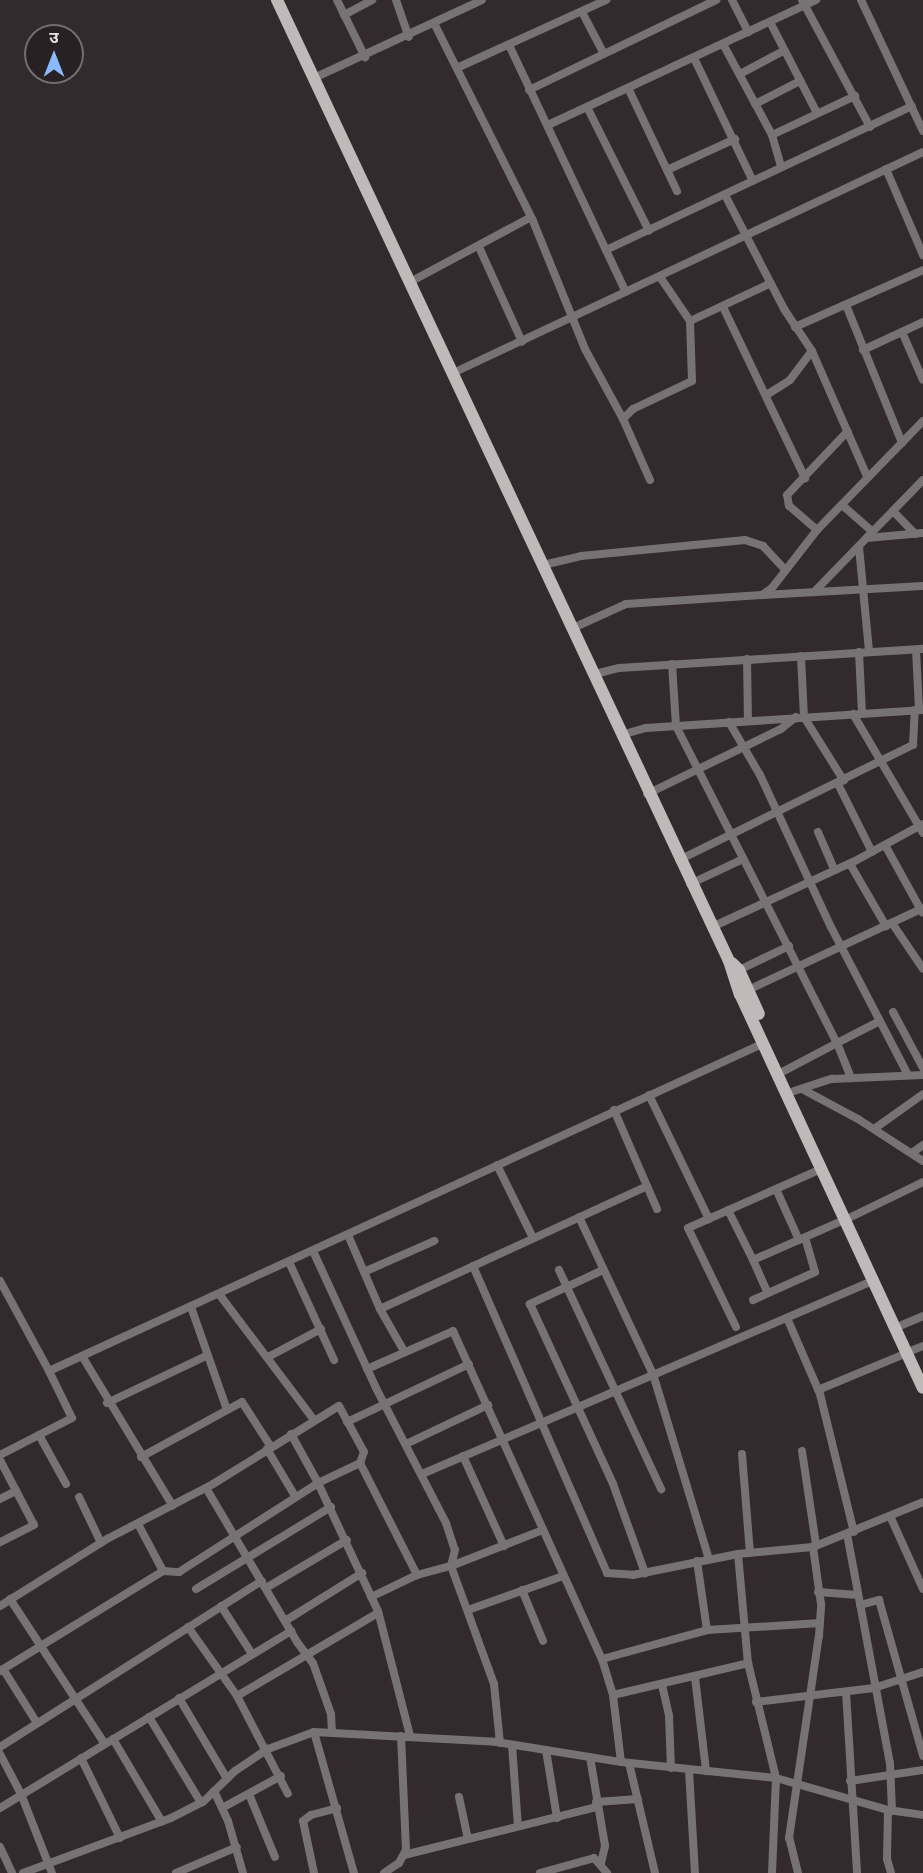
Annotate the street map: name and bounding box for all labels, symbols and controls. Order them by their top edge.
north arrow [24,24,84,84]
text: उ [49,28,59,47]

